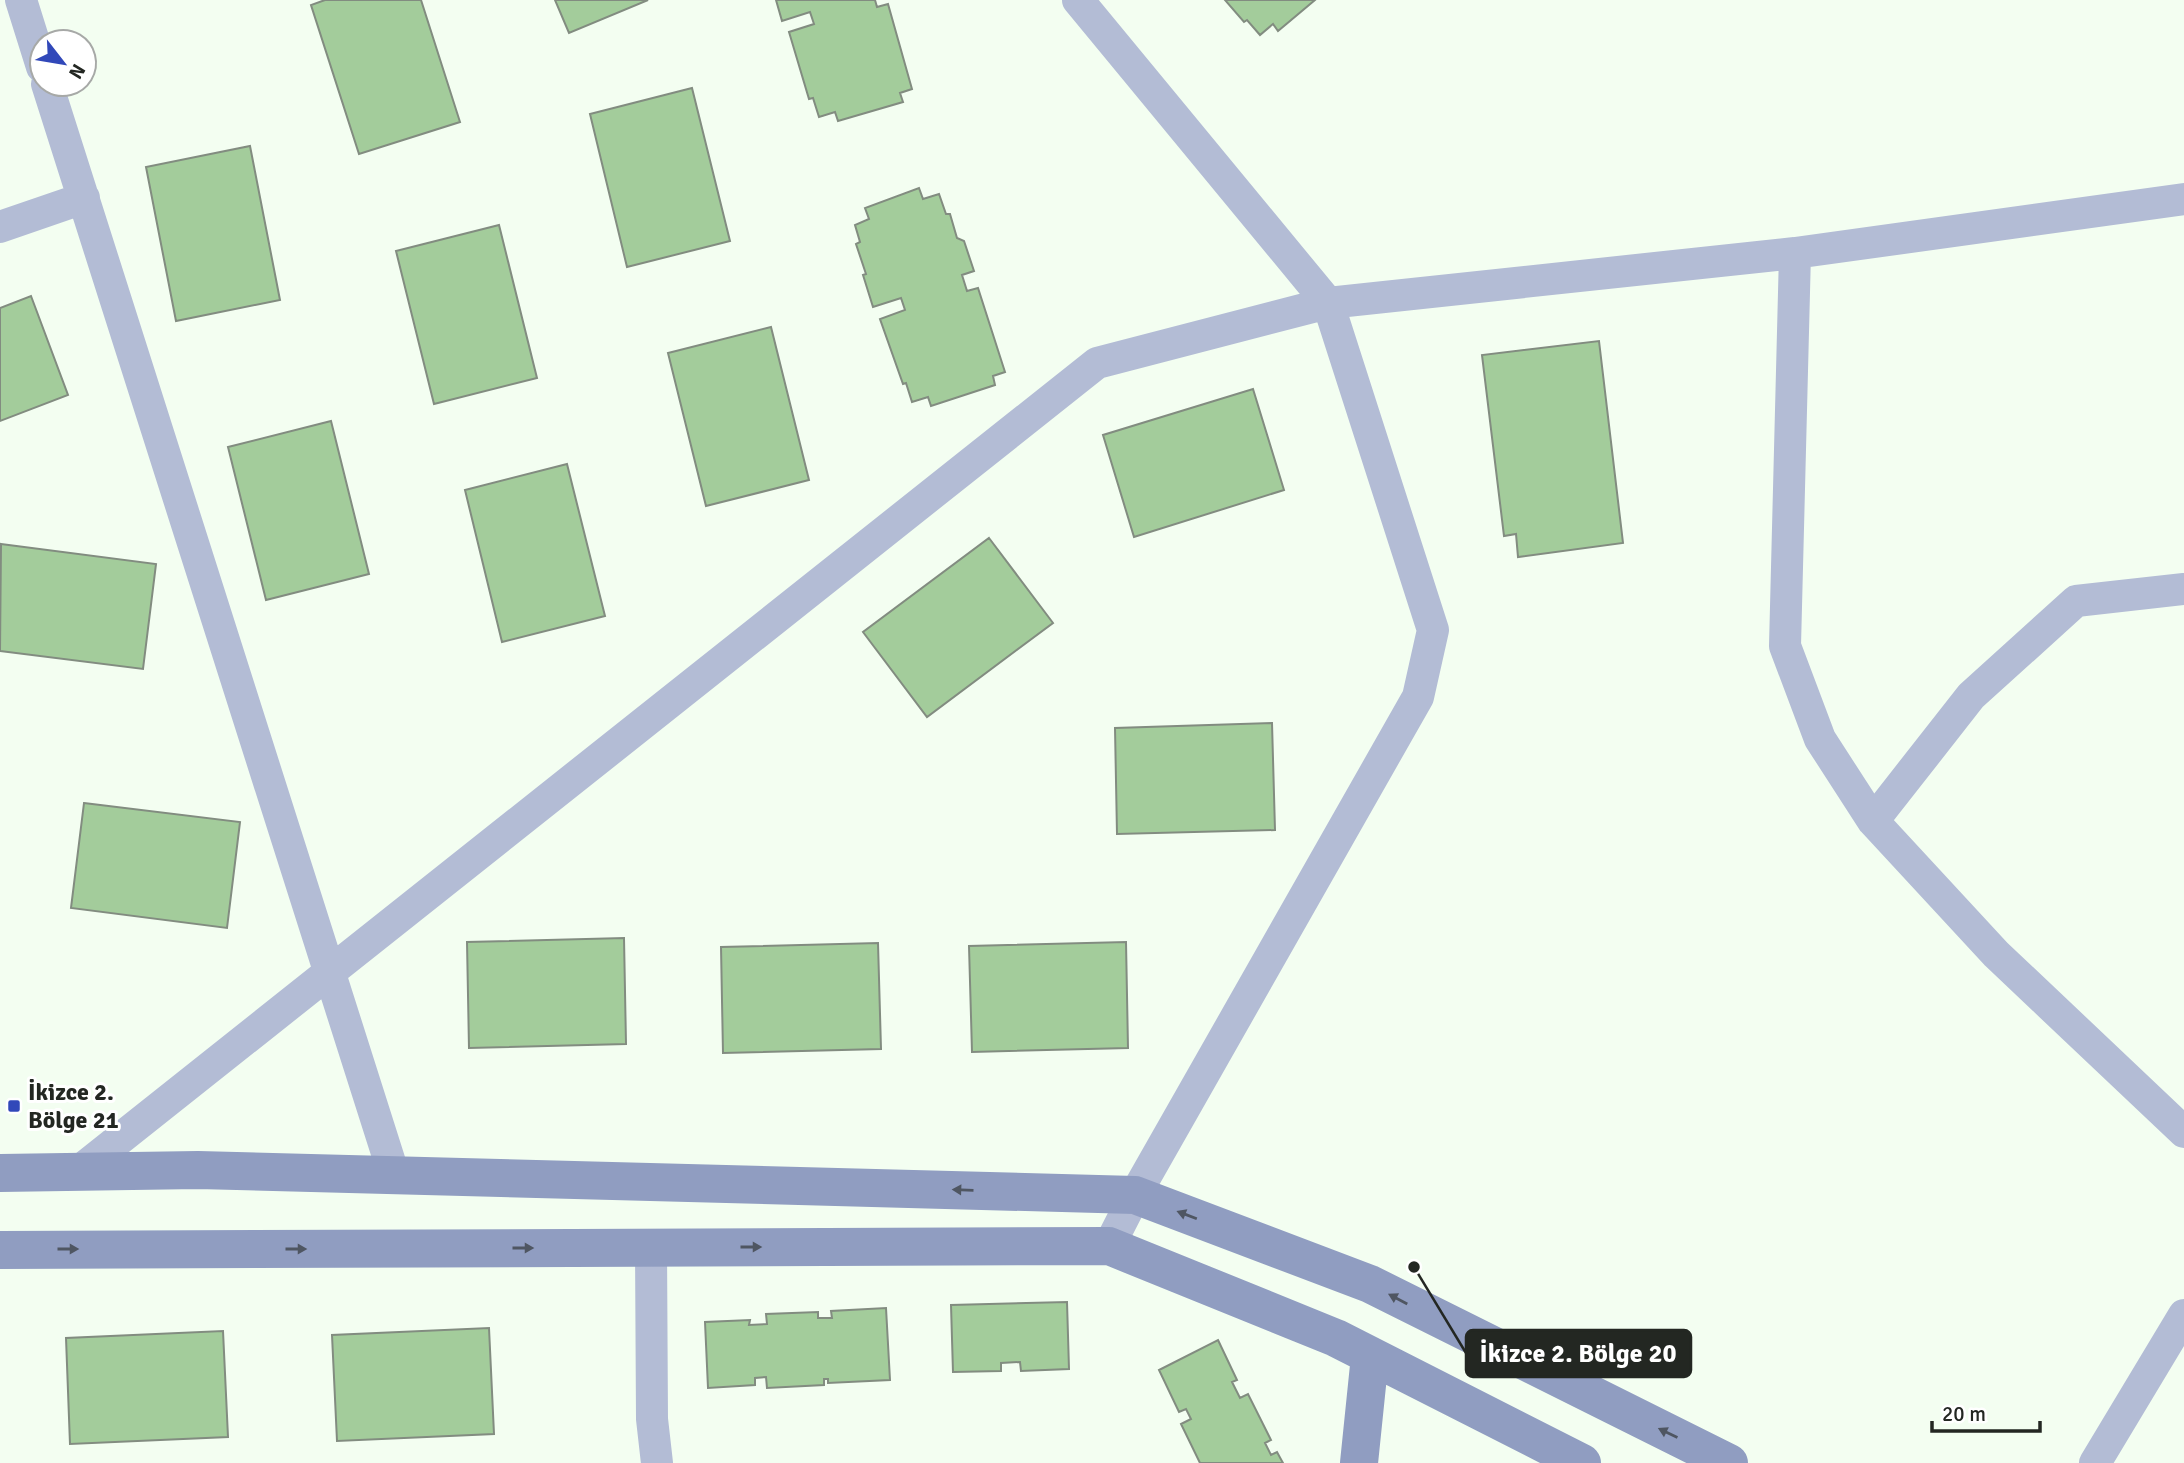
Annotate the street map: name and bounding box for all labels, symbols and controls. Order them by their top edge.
north arrow [28,28,98,98]
text: N [63,59,90,83]
place label: İkizce 2. Bölge 21 [28,1077,119,1135]
marker: İkizce 2. Bölge 21 [6,1098,22,1114]
one-way arrow [952,1185,974,1196]
one-way arrow [1176,1209,1197,1220]
one-way arrow [740,1241,762,1253]
one-way arrow [512,1242,534,1254]
one-way arrow [57,1243,79,1255]
one-way arrow [285,1243,307,1255]
one-way arrow [1388,1293,1408,1304]
callout: İkizce 2. Bölge 20 [1466,1330,1691,1377]
text: İkizce 2. Bölge 20 [1479,1338,1677,1370]
scale bar [1932,1390,2040,1434]
text: 20 m [1942,1401,1986,1427]
one-way arrow [1658,1427,1678,1438]

